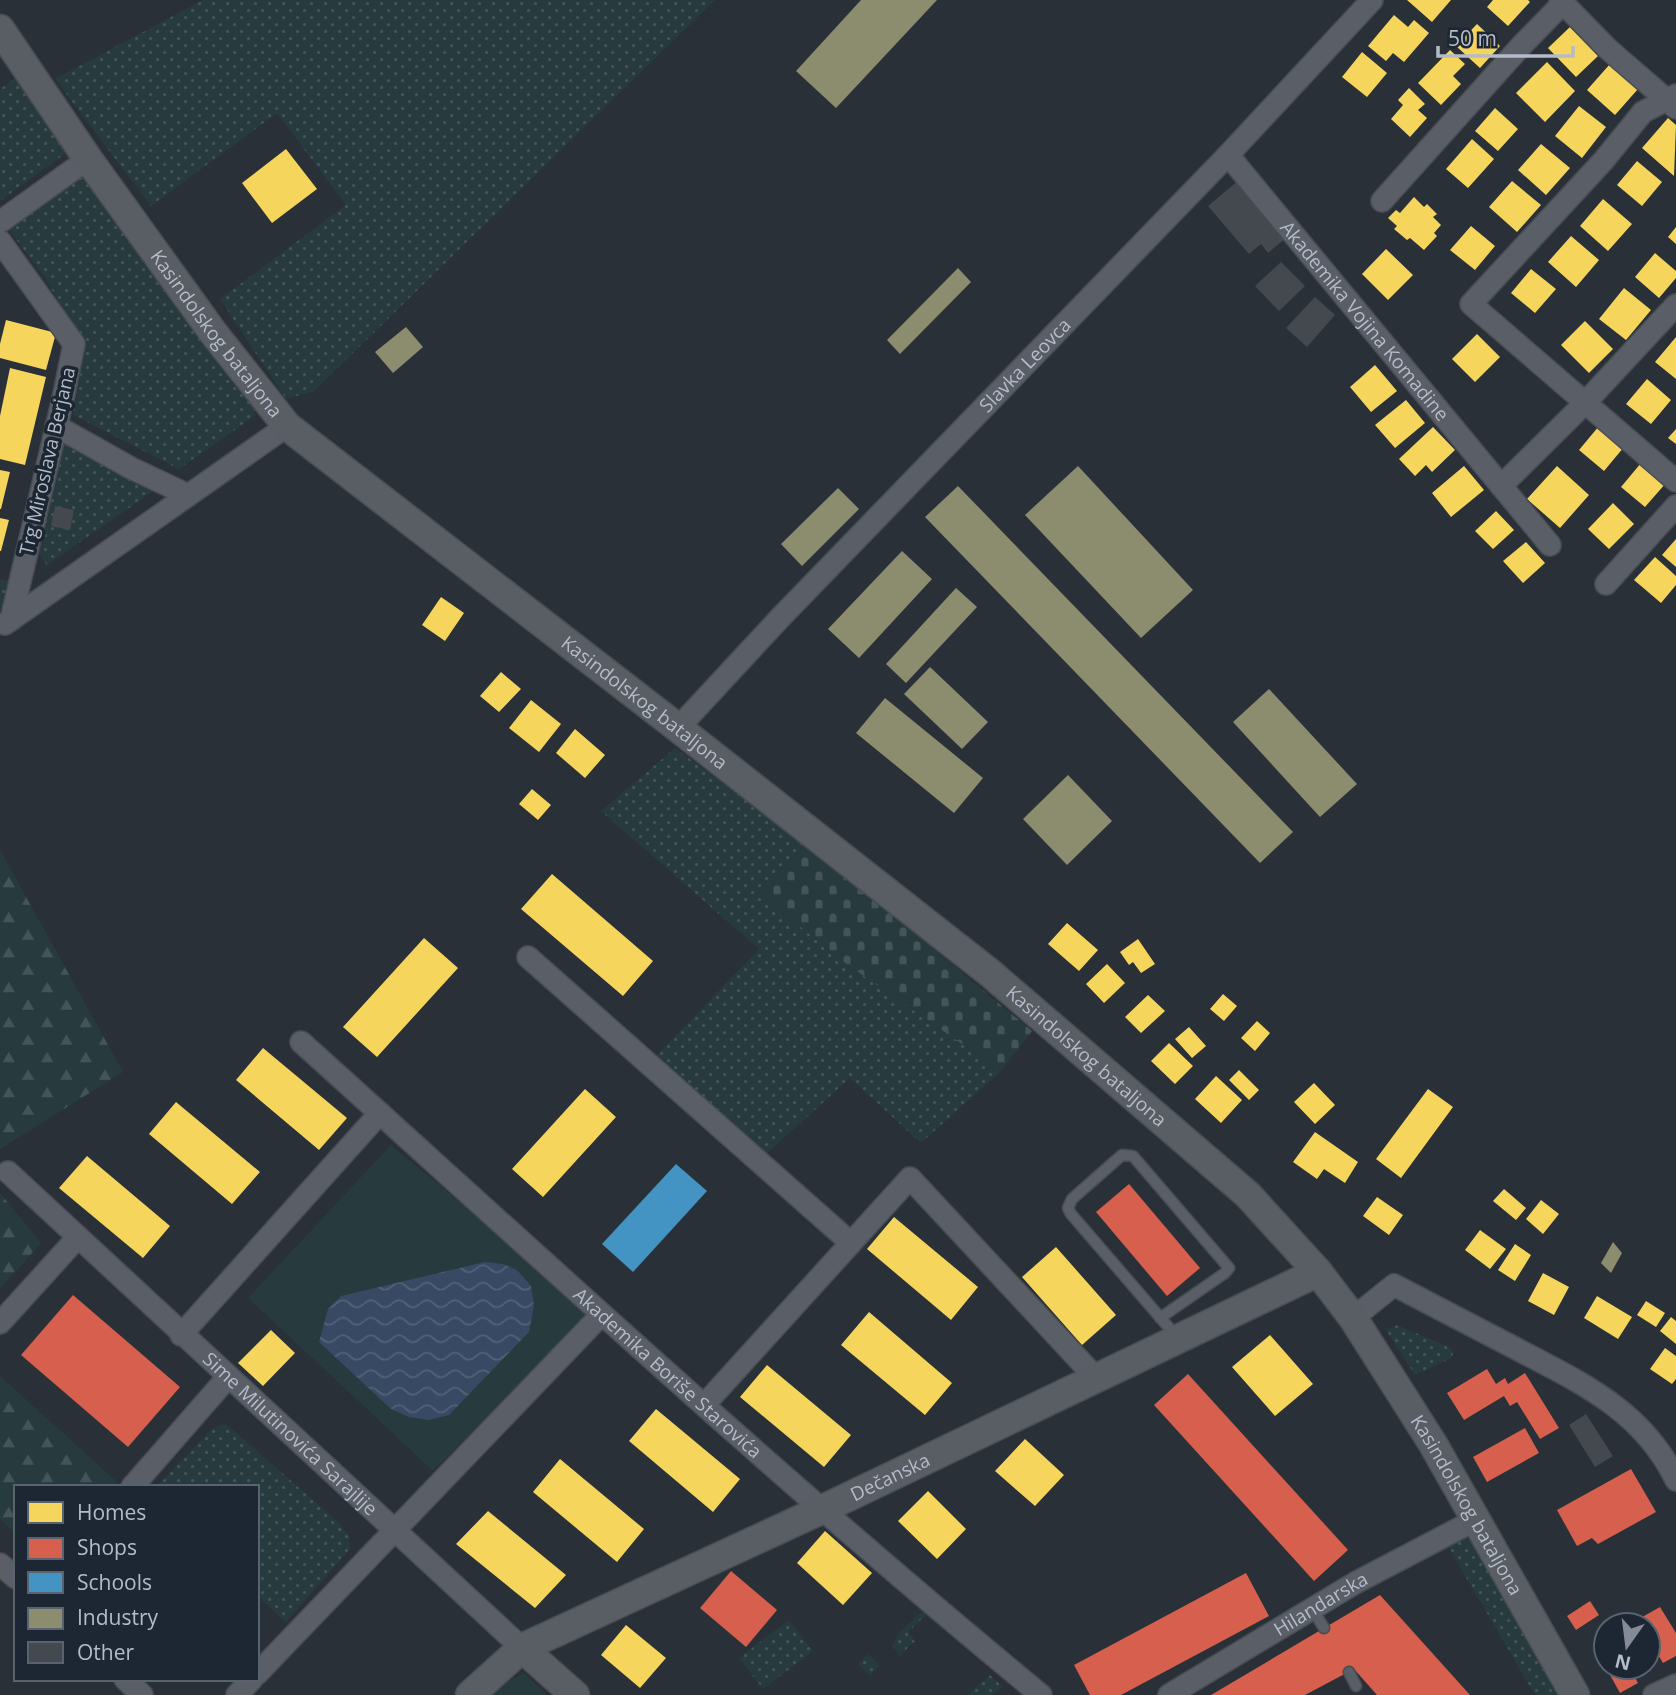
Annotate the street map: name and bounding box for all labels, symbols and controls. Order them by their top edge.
scale bar [1438,14,1573,58]
text: 50 m [1448,24,1497,52]
street label: Akademika Vojina Komadine [1275,215,1455,426]
street label: Kasindolskog bataljona [145,245,289,423]
street label: Slavka Leovca [973,312,1077,418]
street label: Trg Miroslava Berjana [13,364,81,558]
street label: Kasindolskog bataljona [556,630,733,775]
street label: Kasindolskog bataljona [1001,980,1172,1132]
street label: Akademika Boriše Starovića [568,1282,768,1464]
street label: Sime Milutinovića Sarajlije [197,1346,384,1521]
street label: Kasindolskog bataljona [1405,1410,1529,1600]
street label: Dečanska [846,1447,934,1507]
legend [14,1485,259,1681]
text: Homes [77,1498,146,1526]
text: Shops [77,1533,137,1561]
street label: Hilandarska [1269,1566,1372,1642]
text: Schools [77,1568,152,1596]
text: Industry [77,1603,159,1631]
north arrow [1592,1611,1662,1681]
text: Other [77,1638,134,1666]
text: N [1612,1648,1634,1677]

